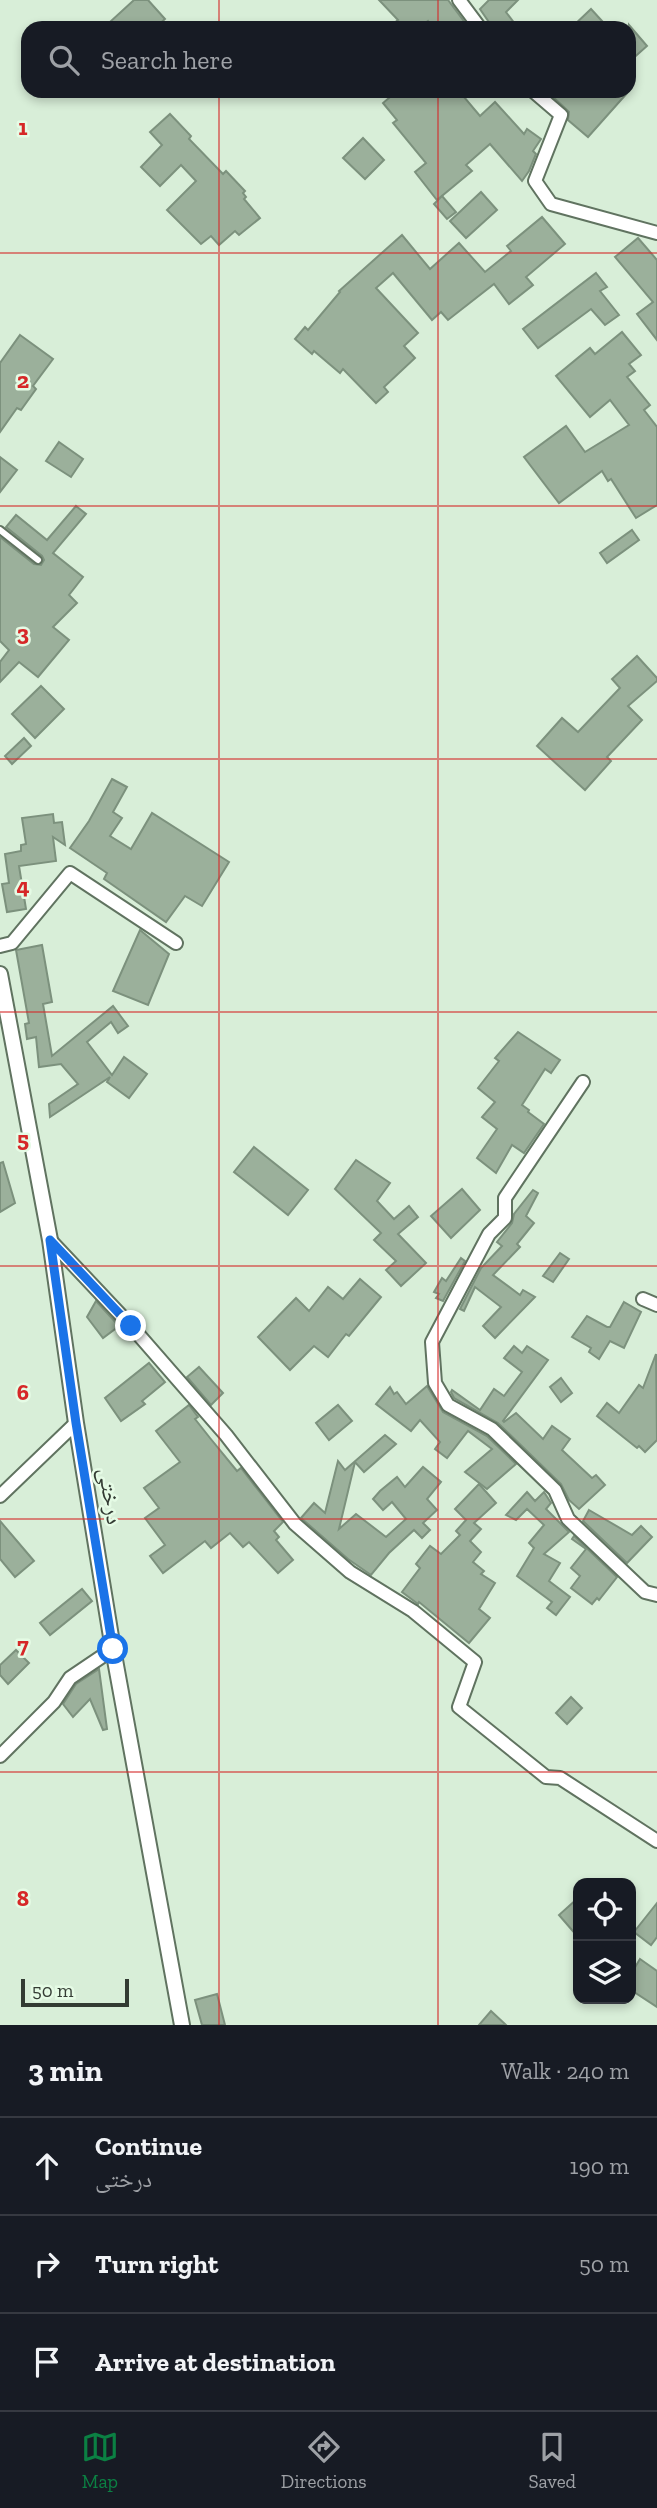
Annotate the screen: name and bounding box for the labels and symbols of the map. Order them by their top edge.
text: 1 [18,113,28,141]
text: 2 [17,366,29,394]
text: 3 [17,619,29,647]
text: 4 [16,872,30,900]
text: 5 [17,1125,29,1153]
route end [115,1310,146,1341]
text: 6 [17,1378,29,1406]
street label: درختی [93,1466,129,1526]
text: 7 [17,1631,29,1659]
route start [97,1633,128,1664]
text: 8 [17,1884,29,1912]
scale bar [21,1976,130,2008]

